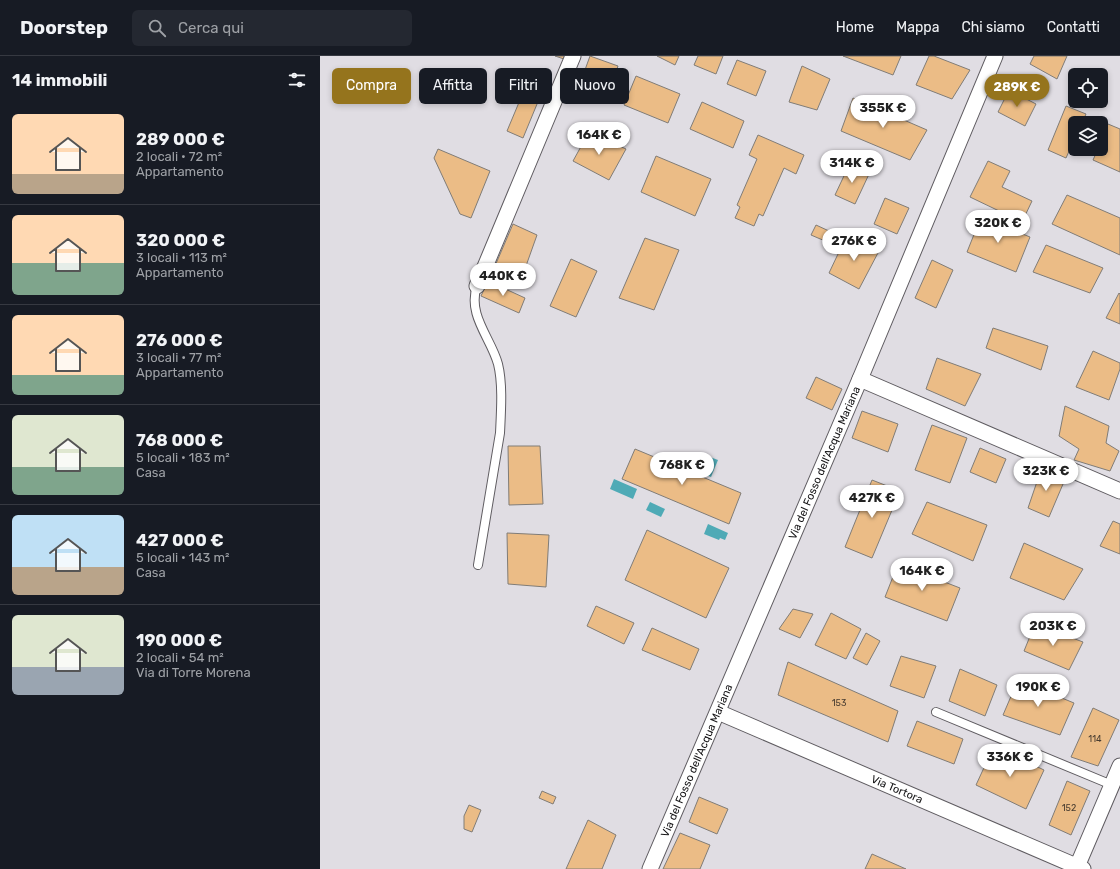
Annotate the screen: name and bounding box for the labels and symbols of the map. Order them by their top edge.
pin: 289K € [984,74,1050,108]
pin: 355K € [850,95,916,129]
pin: 164K € [566,122,632,156]
pin: 314K € [819,150,885,184]
pin: 320K € [965,210,1031,244]
pin: 276K € [821,228,887,262]
pin: 440K € [470,263,536,297]
street label: Via del Fosso dell'Acqua Mariana [786,384,863,541]
pin: 768K € [649,452,715,486]
pin: 323K € [1013,458,1079,492]
pin: 427K € [839,485,905,519]
pin: 164K € [889,558,955,592]
pin: 203K € [1020,613,1086,647]
pin: 190K € [1005,674,1071,708]
street label: Via del Fosso dell'Acqua Mariana [658,682,735,839]
house number: 153 [832,698,846,708]
house number: 114 [1088,734,1102,744]
pin: 336K € [977,744,1043,778]
street label: Via Tortora [869,773,925,806]
house number: 152 [1062,803,1076,813]

